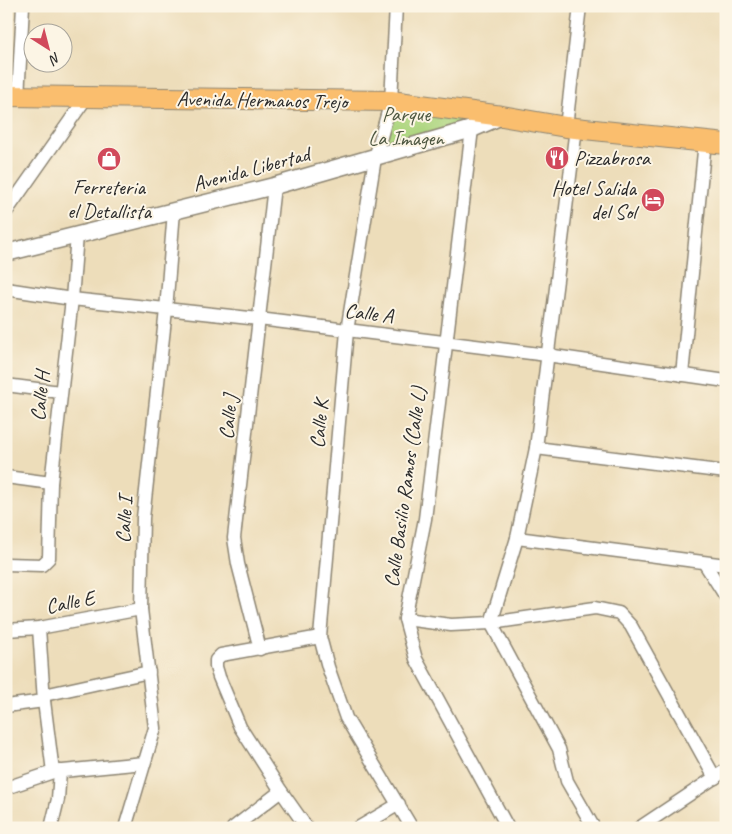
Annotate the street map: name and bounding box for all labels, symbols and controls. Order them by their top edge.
north arrow [22,22,72,72]
text: N [45,49,64,69]
street label: Avenida Hermanos Trejo [176,86,350,115]
park label: Parque La Imagen [368,101,445,151]
street label: Avenida Libertad [190,140,316,197]
restaurant icon: Pizzabrosa [544,145,570,171]
place label: Pizzabrosa [574,145,652,171]
shop icon: Ferreteria el Detallista [96,146,122,172]
place label: Ferreteria el Detallista [67,174,152,224]
place label: Hotel Salida del Sol [551,175,639,225]
hotel icon: Hotel Salida del Sol [640,187,666,213]
street label: Calle A [343,297,396,329]
street label: Calle H [24,367,56,422]
street label: Calle Basilio Ramos (Calle L) [378,384,432,589]
street label: Calle J [213,390,244,441]
street label: Calle K [304,395,334,449]
street label: Calle I [110,492,138,544]
street label: Calle E [43,584,99,619]

